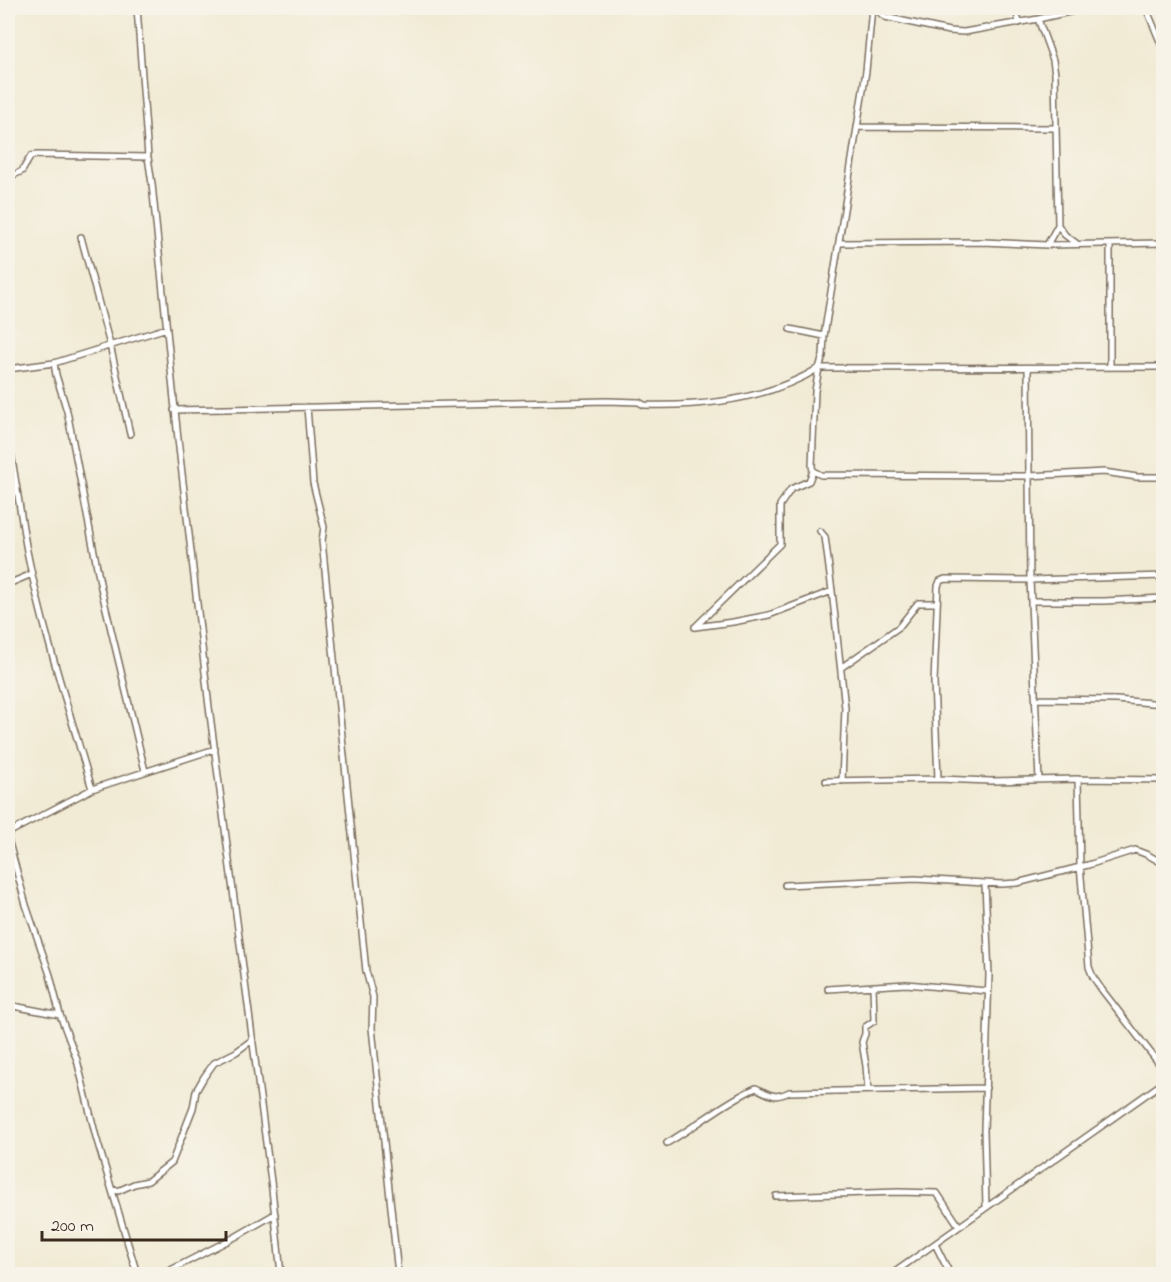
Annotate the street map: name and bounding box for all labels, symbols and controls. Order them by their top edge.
scale bar [42,1204,226,1242]
text: 200 m [51,1214,94,1240]

